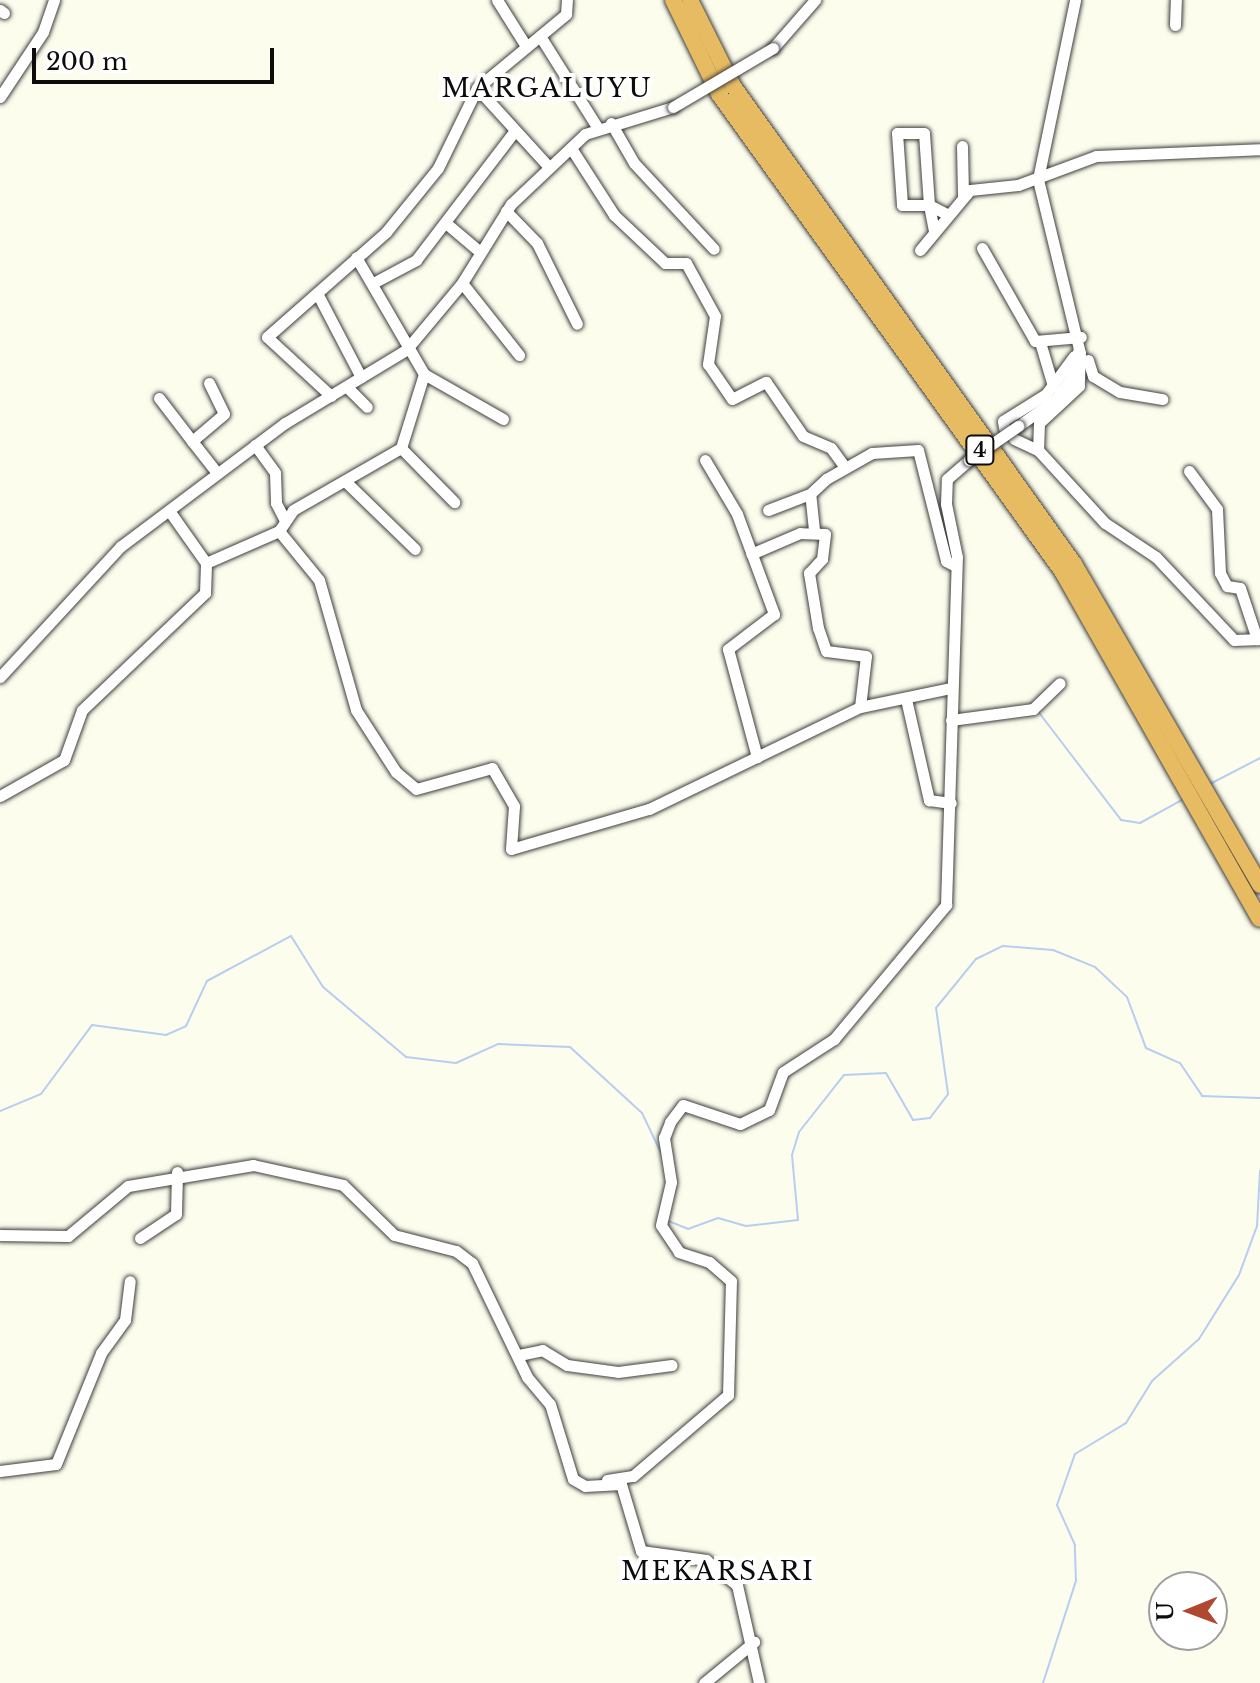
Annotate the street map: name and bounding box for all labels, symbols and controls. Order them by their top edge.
scale bar [36,32,278,82]
text: 200 m [46,47,128,76]
district label: MARGALUYU [441,73,653,105]
road number: 4 [964,434,996,466]
district label: MEKARSARI [621,1556,815,1588]
north arrow [1148,1571,1228,1651]
text: U [1152,1601,1179,1621]

